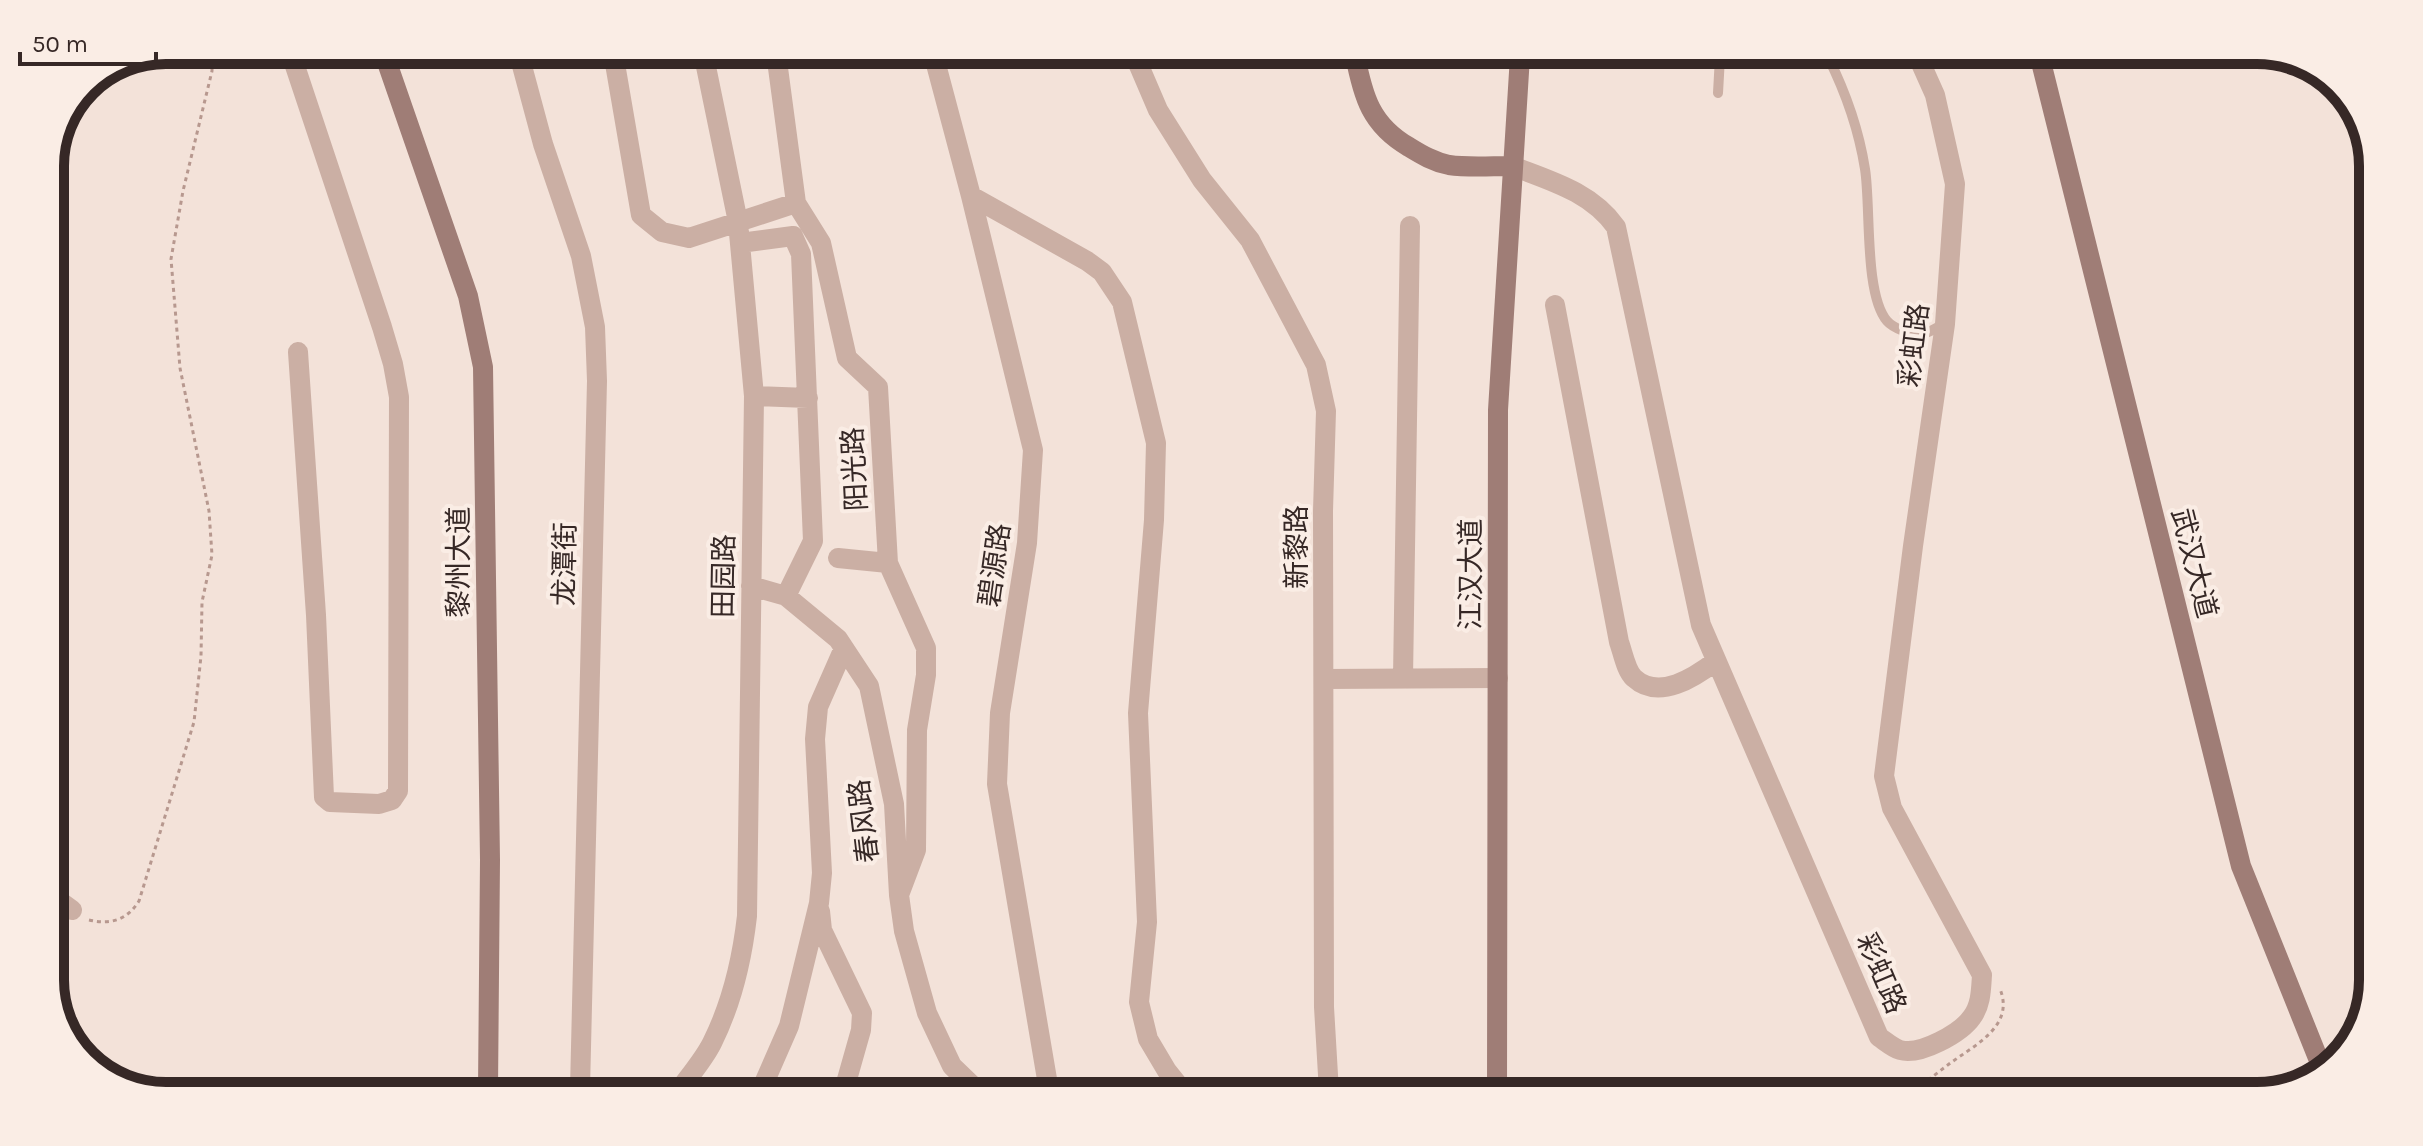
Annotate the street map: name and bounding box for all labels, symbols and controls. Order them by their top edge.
scale bar [20,16,156,66]
text: 50 m [32,30,88,58]
street label: 彩虹路 [1892,301,1935,389]
street label: 阳光路 [836,426,873,512]
street label: 新黎路 [1280,505,1313,589]
street label: 武汉大道 [2165,505,2224,621]
street label: 黎州大道 [442,506,475,618]
street label: 江汉大道 [1454,518,1487,630]
street label: 碧源路 [972,521,1017,609]
street label: 龙潭街 [547,522,582,606]
street label: 田园路 [706,534,741,618]
street label: 春风路 [842,777,885,865]
street label: 彩虹路 [1850,928,1913,1018]

